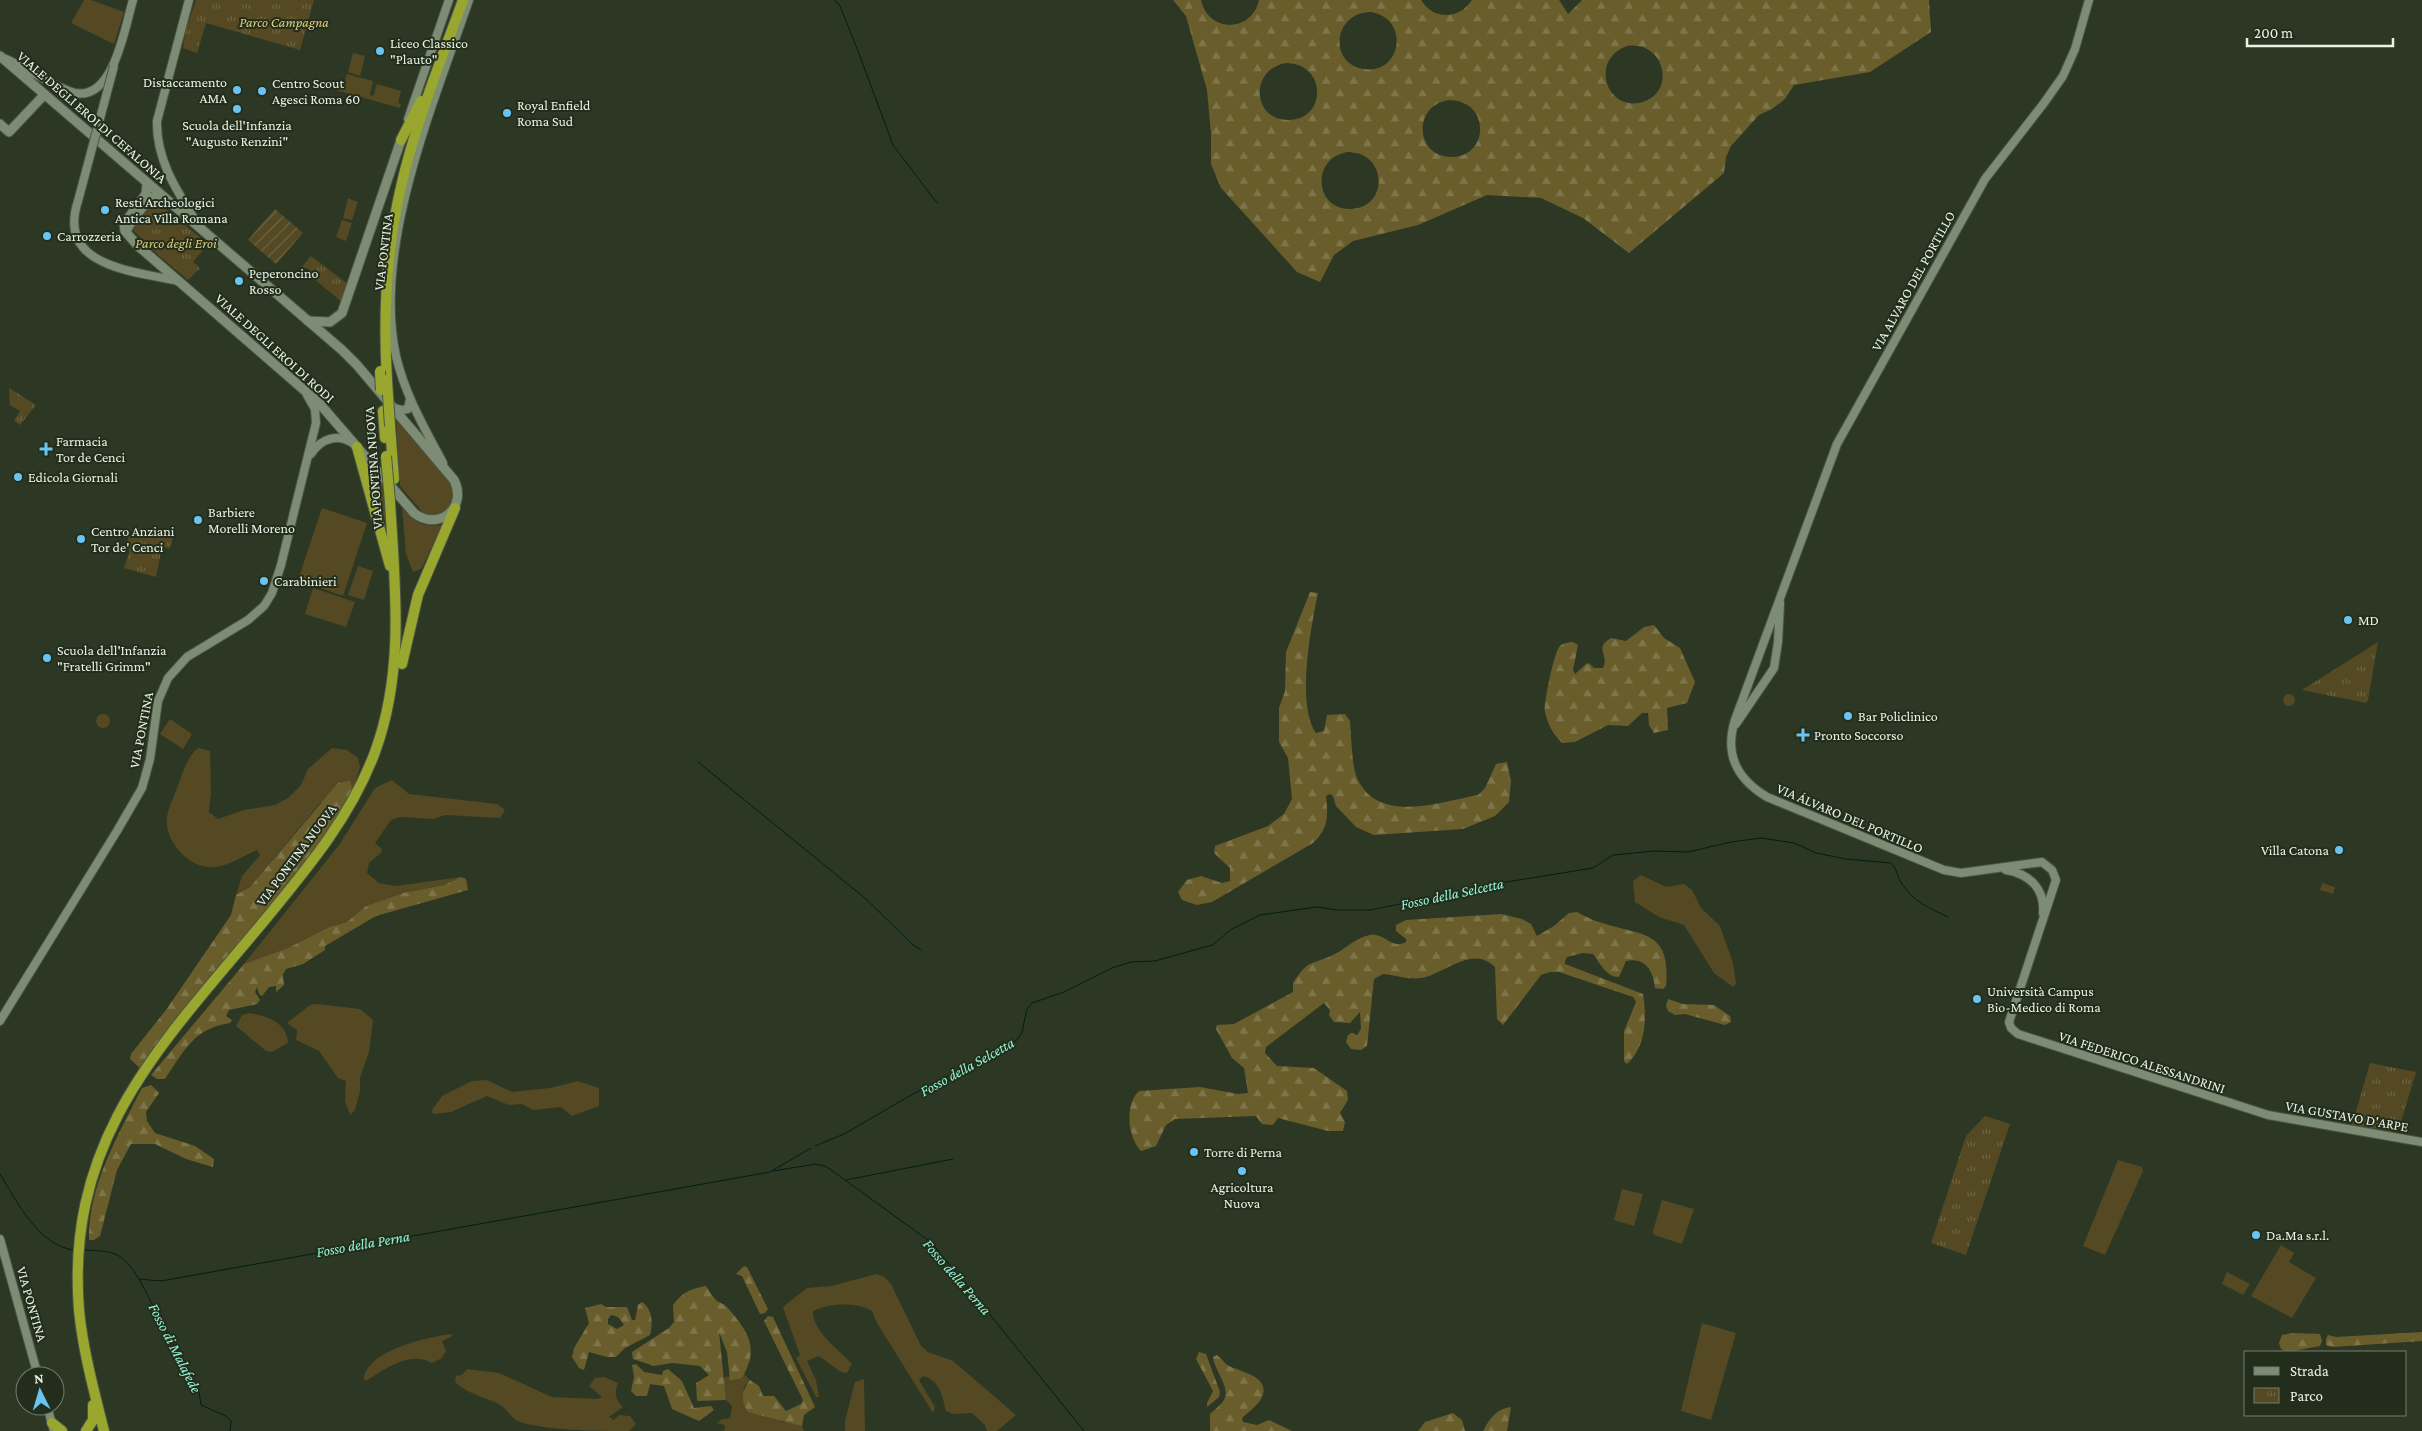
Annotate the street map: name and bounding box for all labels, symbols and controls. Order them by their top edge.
park label: Parco Campagna [239,14,329,30]
scale bar [2247,15,2393,47]
text: 200 m [2254,25,2293,41]
place label: Liceo Classico "Plauto" [390,35,468,67]
marker: Liceo Classico "Plauto" [374,45,386,57]
street label: VIALE DEGLI EROI DI CEFALONIA [14,48,170,186]
place label: Distaccamento AMA [143,74,227,106]
place label: Centro Scout Agesci Roma 60 [272,75,360,107]
marker: Distaccamento AMA [231,84,243,96]
marker: Centro Scout Agesci Roma 60 [256,85,268,97]
place label: Royal Enfield Roma Sud [517,97,591,129]
marker: Scuola dell'Infanzia "Augusto Renzini" [231,103,243,115]
marker: Royal Enfield Roma Sud [501,107,513,119]
place label: Scuola dell'Infanzia "Augusto Renzini" [182,117,292,149]
place label: Resti Archeologici Antica Villa Romana [115,194,228,226]
marker: Resti Archeologici Antica Villa Romana [99,204,111,216]
street label: VIA ALVARO DEL PORTILLO [1868,208,1958,354]
street label: VIA PONTINA [370,213,396,291]
place label: Carrozzeria [57,228,122,244]
marker: Carrozzeria [41,230,53,242]
park label: Parco degli Eroi [135,235,217,251]
place label: Peperoncino Rosso [249,265,319,297]
marker: Peperoncino Rosso [233,275,245,287]
street label: VIALE DEGLI EROI DI RODI [212,290,338,406]
street label: VIA PONTINA NUOVA [361,406,385,530]
place label: Farmacia Tor de Cenci [56,433,125,465]
marker: Farmacia Tor de Cenci [40,443,52,455]
place label: Edicola Giornali [28,469,118,485]
marker: Edicola Giornali [12,471,24,483]
place label: Barbiere Morelli Moreno [208,504,295,536]
marker: Barbiere Morelli Moreno [192,514,204,526]
place label: Centro Anziani Tor de' Cenci [91,523,175,555]
marker: Centro Anziani Tor de' Cenci [75,533,87,545]
place label: Carabinieri [274,573,337,589]
marker: Carabinieri [258,575,270,587]
place label: MD [2358,612,2379,628]
marker: MD [2342,614,2354,626]
place label: Scuola dell'Infanzia "Fratelli Grimm" [57,642,167,674]
marker: Scuola dell'Infanzia "Fratelli Grimm" [41,652,53,664]
street label: VIA PONTINA [126,690,156,770]
place label: Bar Policlinico [1858,708,1938,724]
marker: Bar Policlinico [1842,710,1854,722]
place label: Pronto Soccorso [1814,727,1904,743]
marker: Pronto Soccorso [1796,728,1810,742]
street label: VIA ÁLVARO DEL PORTILLO [1774,780,1926,856]
street label: VIA PONTINA NUOVA [253,801,339,909]
place label: Villa Catona [2261,842,2330,858]
marker: Villa Catona [2333,844,2345,856]
water label: Fosso della Selcetta [1399,875,1505,913]
place label: Università Campus Bio-Medico di Roma [1987,983,2101,1015]
marker: Università Campus Bio-Medico di Roma [1971,993,1983,1005]
street label: VIA FEDERICO ALESSANDRINI [2057,1028,2227,1096]
water label: Fosso della Selcetta [917,1035,1017,1099]
street label: VIA GUSTAVO D'ARPE [2284,1097,2410,1135]
place label: Torre di Perna [1204,1144,1283,1160]
marker: Torre di Perna [1188,1146,1200,1158]
marker: Agricoltura Nuova [1236,1165,1248,1177]
place label: Agricoltura Nuova [1211,1179,1274,1211]
place label: Da.Ma s.r.l. [2266,1227,2329,1243]
water label: Fosso della Perna [315,1228,411,1260]
marker: Da.Ma s.r.l. [2250,1229,2262,1241]
water label: Fosso della Perna [920,1236,994,1318]
street label: VIA PONTINA [14,1265,50,1343]
water label: Fosso di Malafede [145,1301,205,1396]
legend [2244,1351,2407,1416]
text: Strada [2290,1363,2329,1379]
north arrow [15,1366,65,1416]
text: N [33,1370,45,1386]
text: Parco [2290,1388,2323,1404]

